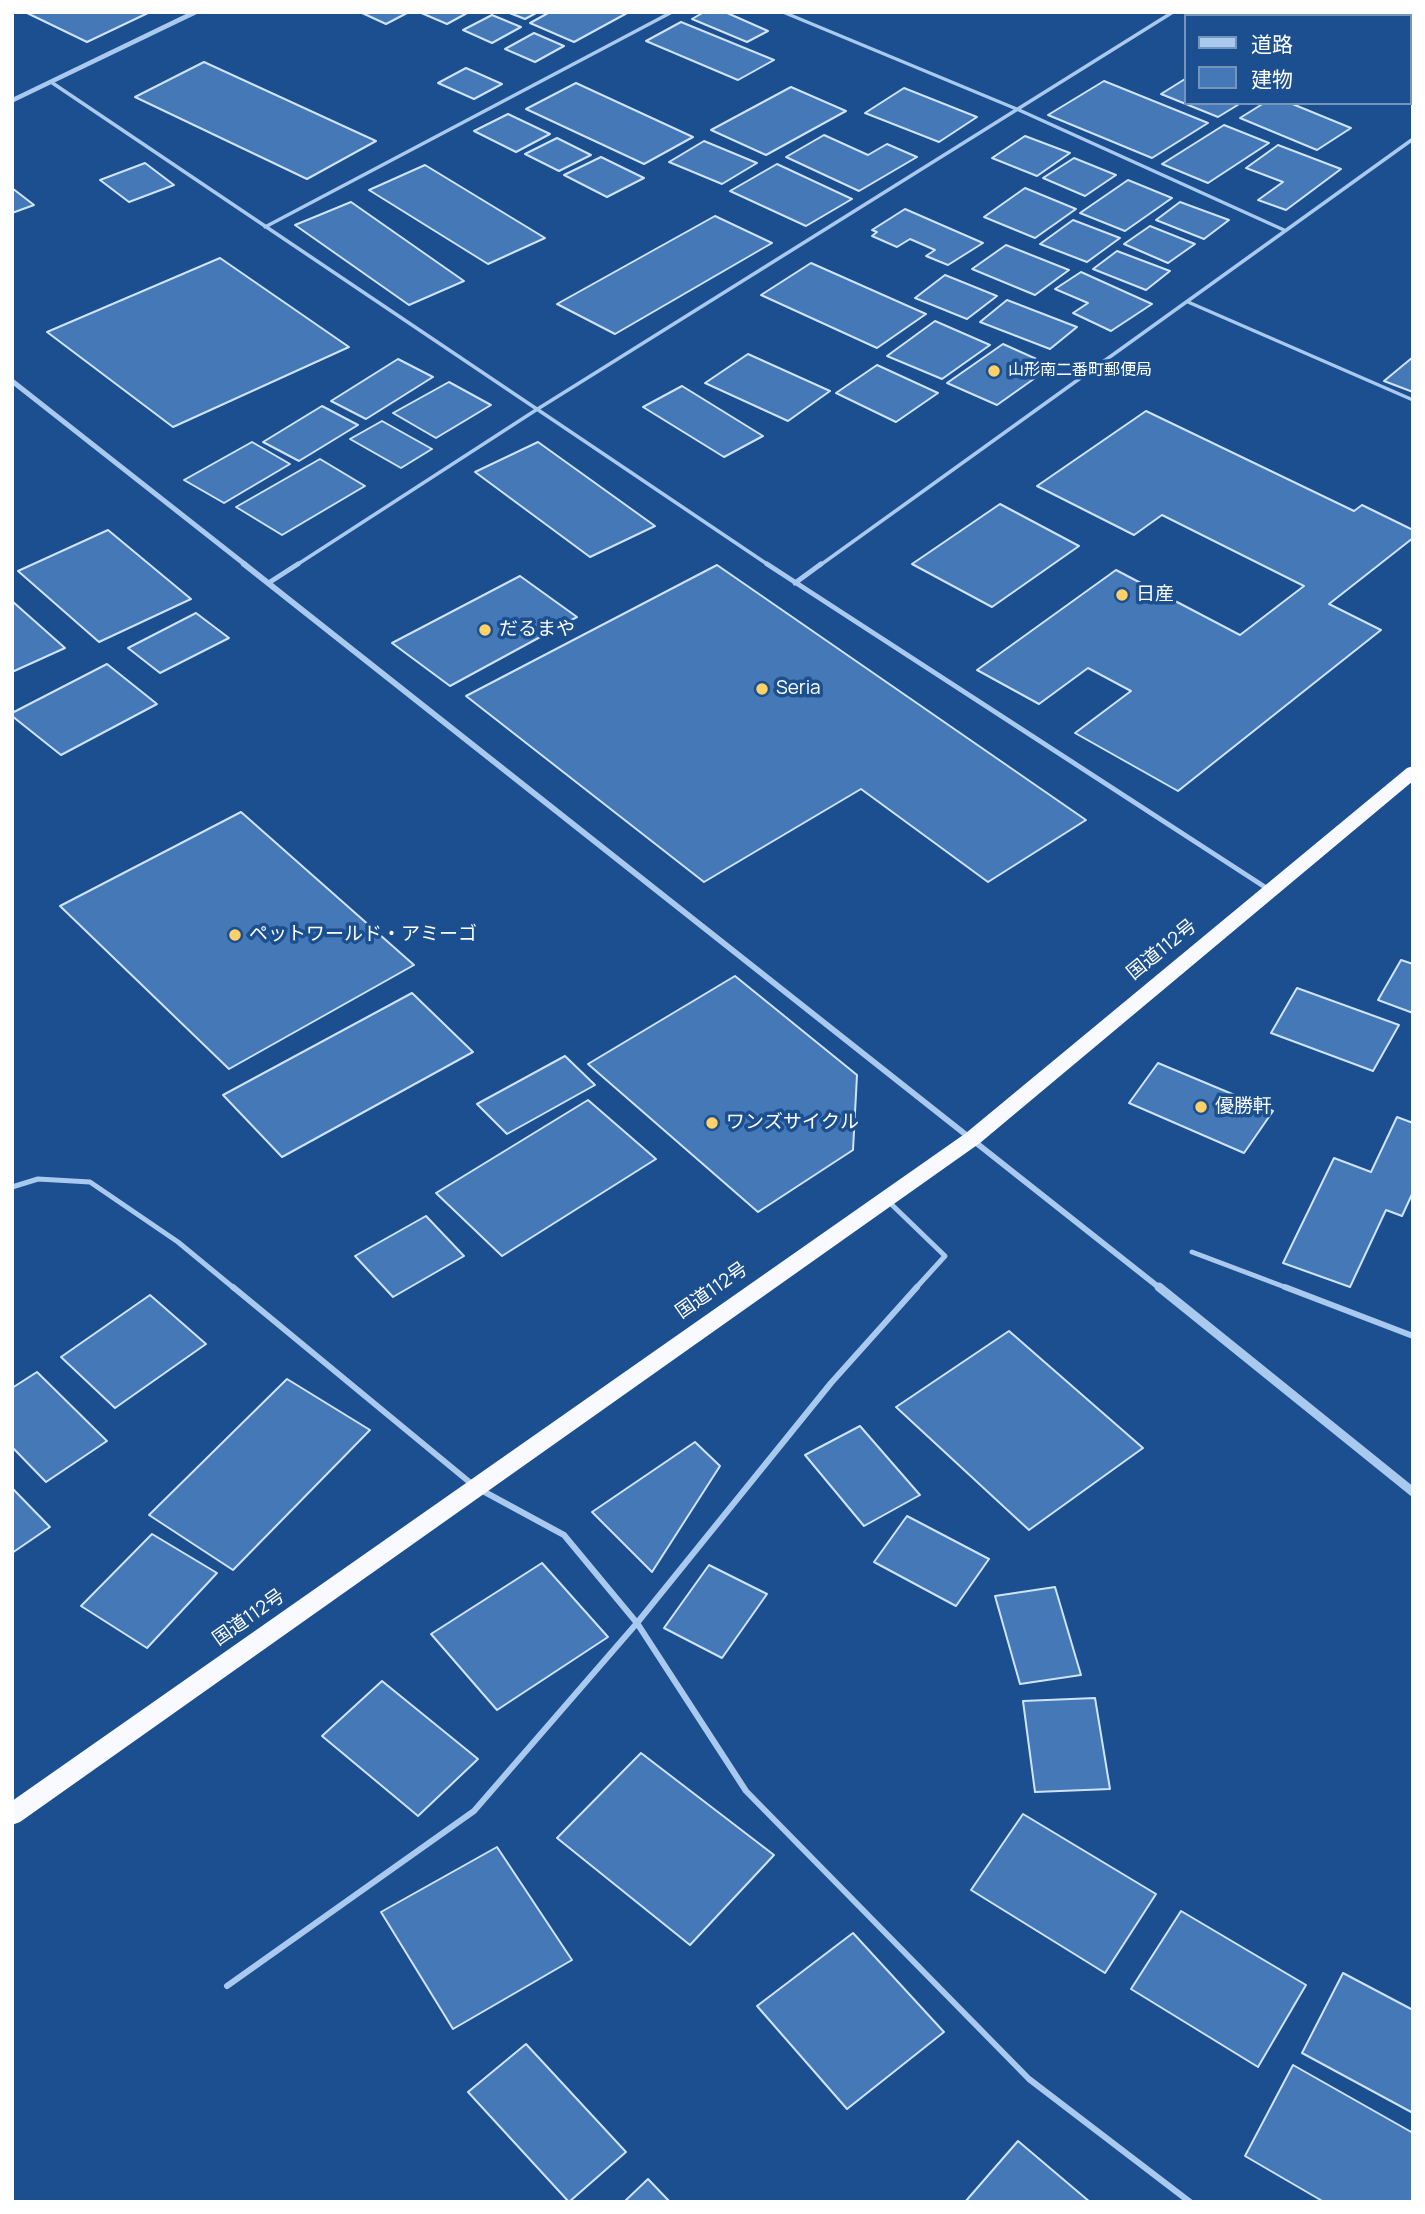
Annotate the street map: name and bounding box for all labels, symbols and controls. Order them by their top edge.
legend [1184,14,1411,105]
text: 道路 [1251,30,1293,58]
text: 建物 [1251,65,1293,93]
place label: 山形南二番町郵便局 [1008,361,1152,381]
marker: 山形南二番町郵便局 [986,363,1002,379]
place label: 日産 [1136,584,1174,606]
marker: 日産 [1114,587,1130,603]
place label: だるまや [499,619,575,641]
marker: だるまや [477,622,493,638]
place label: Seria [776,678,821,700]
marker: Seria [754,681,770,697]
street label: 国道112号 [1123,915,1201,985]
place label: ペットワールド・アミーゴ [249,924,477,946]
marker: ペットワールド・アミーゴ [227,927,243,943]
place label: 優勝軒 [1215,1096,1272,1118]
marker: 優勝軒 [1193,1099,1209,1115]
place label: ワンズサイクル [726,1112,859,1134]
marker: ワンズサイクル [704,1115,720,1131]
street label: 国道112号 [672,1258,752,1324]
street label: 国道112号 [209,1585,289,1651]

